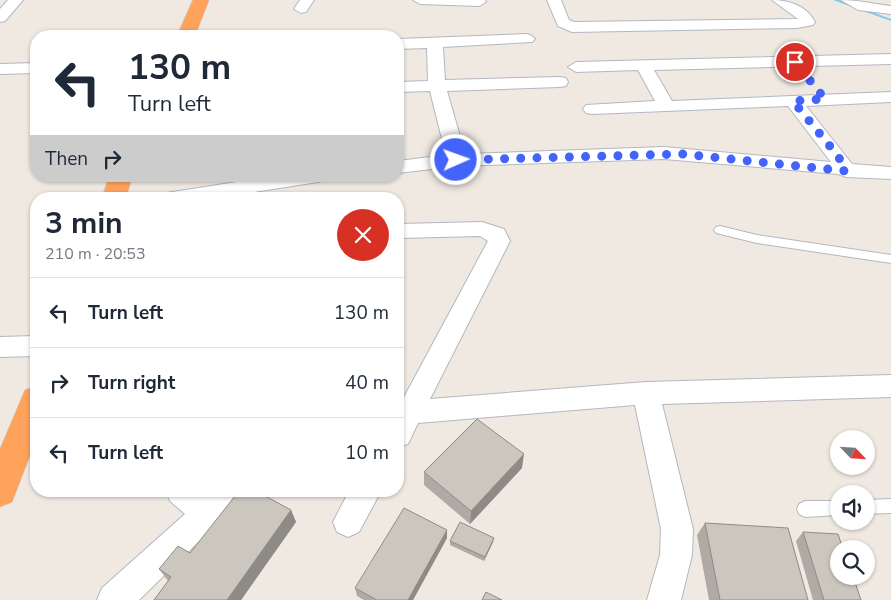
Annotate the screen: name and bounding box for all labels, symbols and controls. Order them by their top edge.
pin [774,41,816,83]
text: 130 m [128,44,231,91]
icon: arrive [781,48,809,76]
icon: left [45,50,110,115]
text: Turn left [128,89,211,119]
position arrow [429,133,481,185]
icon: right [98,145,126,173]
text: Then [45,146,88,172]
text: 3 min [45,203,123,244]
button: close [337,209,389,261]
text: 210 m · 20:53 [45,243,146,265]
icon: left [45,299,73,327]
text: Turn left [88,300,163,326]
text: 130 m [334,300,389,326]
icon: right [45,369,73,397]
text: Turn right [88,370,175,396]
text: 40 m [345,370,389,396]
north arrow [830,430,875,475]
map controls [830,430,875,585]
icon: left [45,439,73,467]
text: Turn left [88,440,163,466]
text: 10 m [345,440,389,466]
button: sound [830,485,875,530]
button: search [830,540,875,585]

